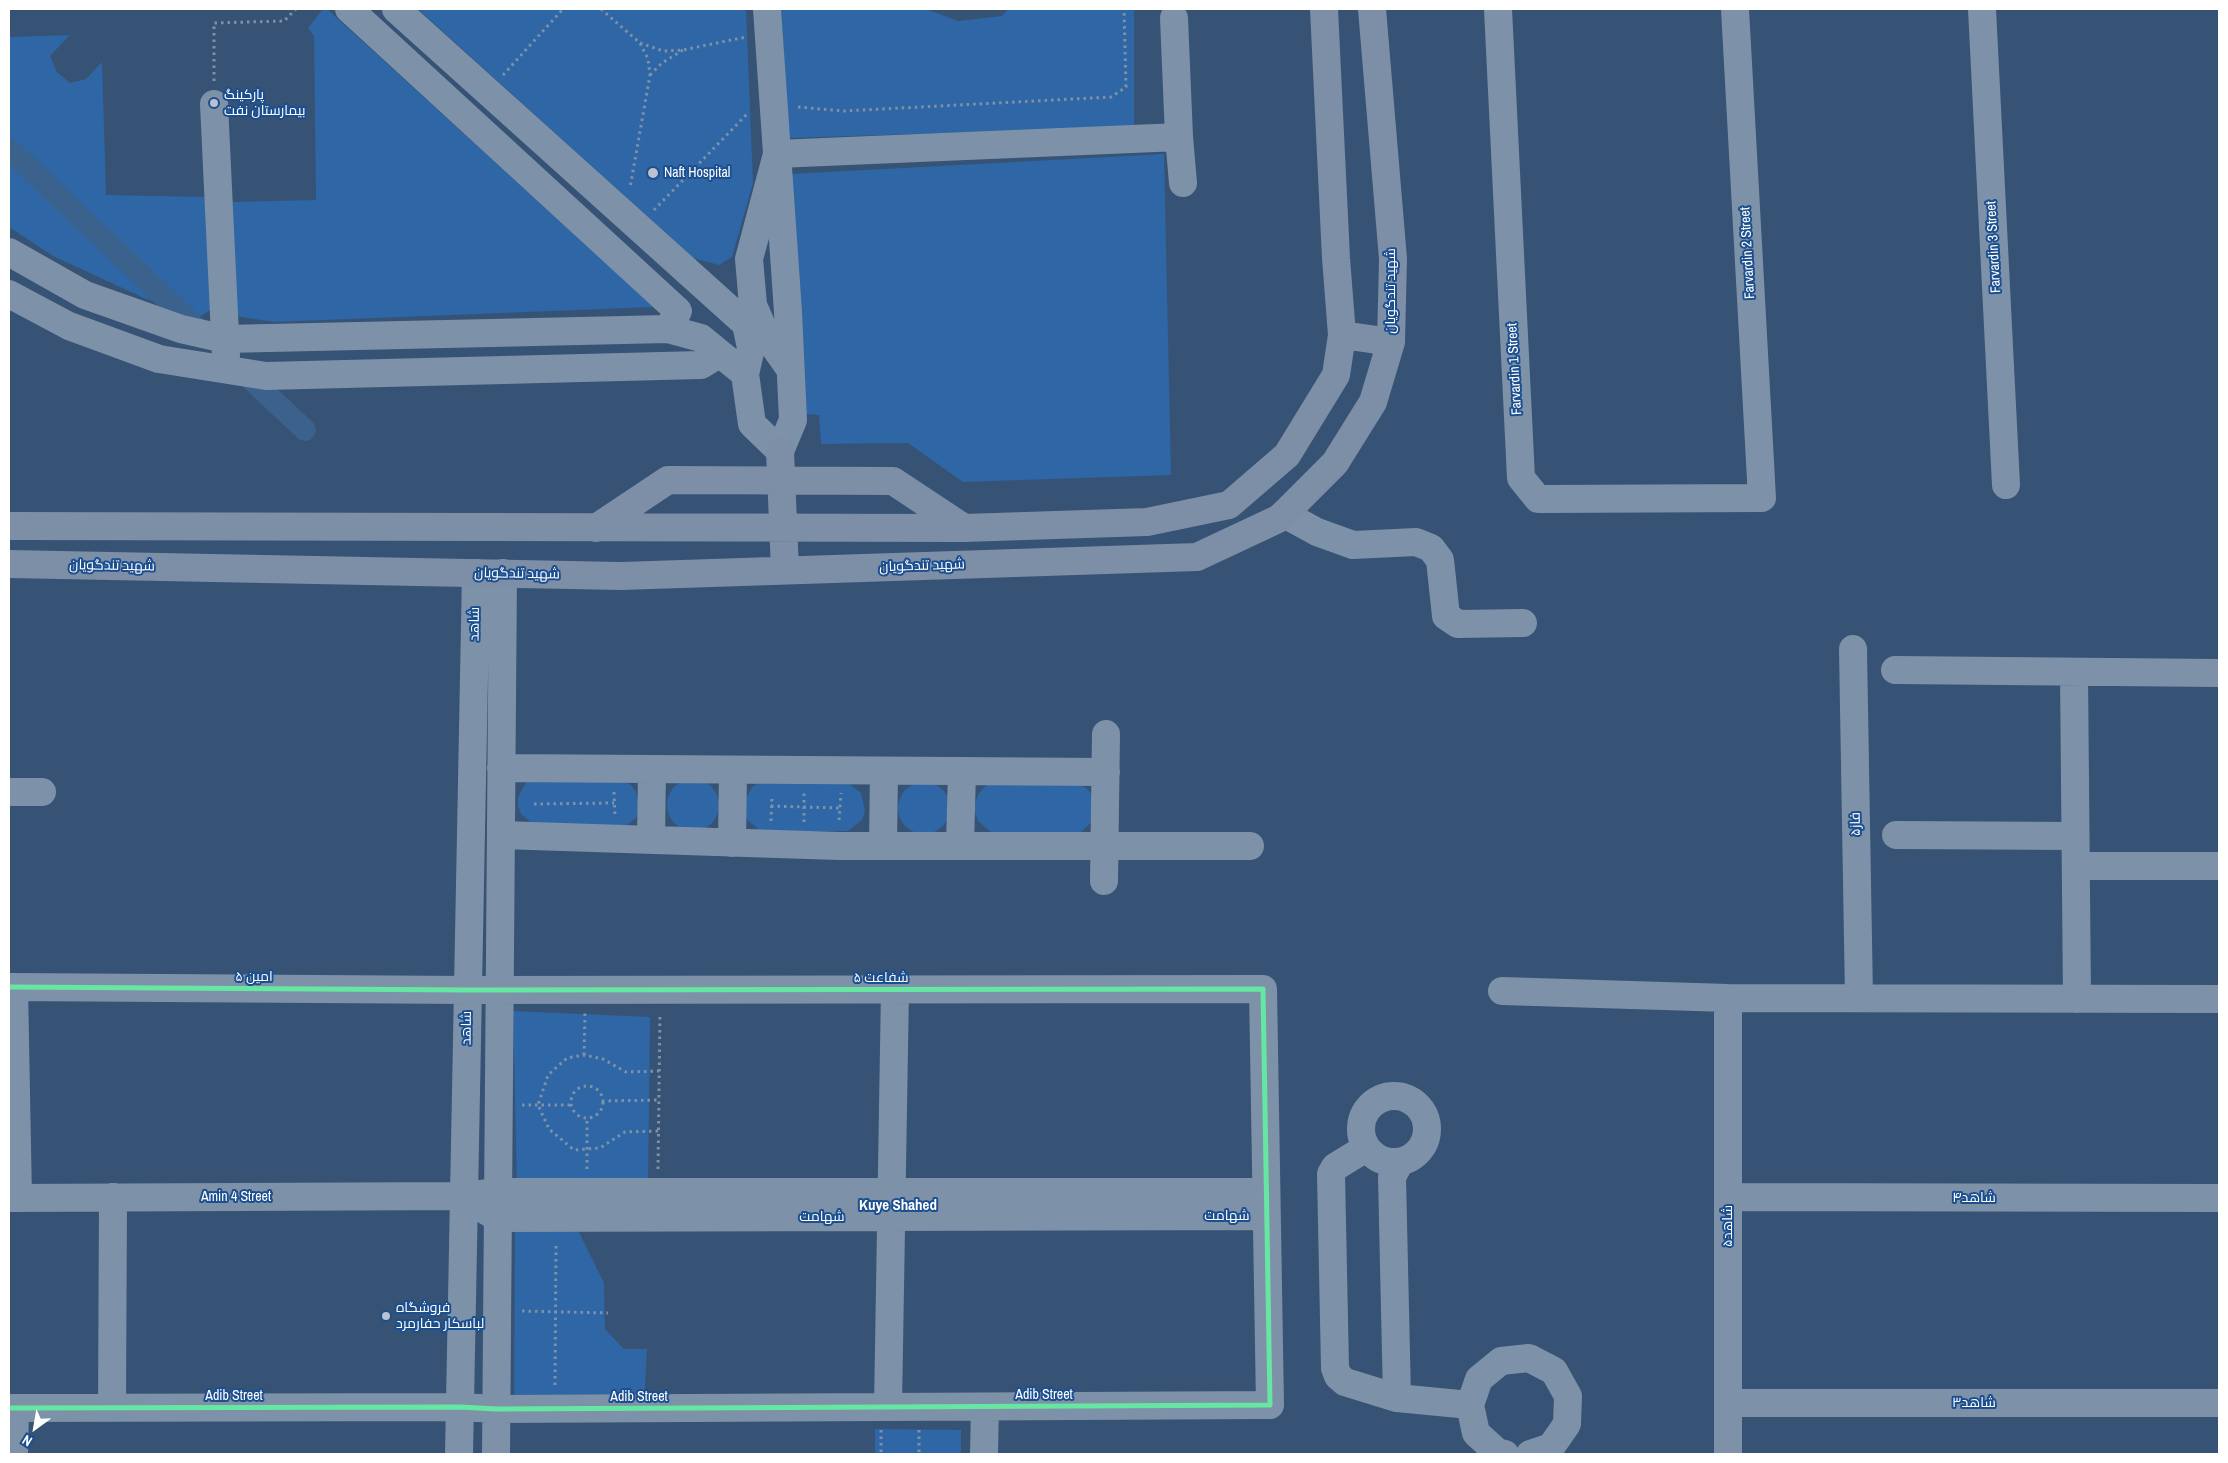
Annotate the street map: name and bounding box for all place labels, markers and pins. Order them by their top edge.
place label: پارکینگ بیمارستان نفت [224,87,306,120]
marker: پارکینگ بیمارستان نفت [208,97,220,109]
place label: Naft Hospital [664,165,730,181]
marker: Naft Hospital [646,166,660,180]
place label: فروشگاه لباسکار حفارمرد [396,1300,484,1332]
marker: فروشگاه لباسکار حفارمرد [380,1310,392,1322]

